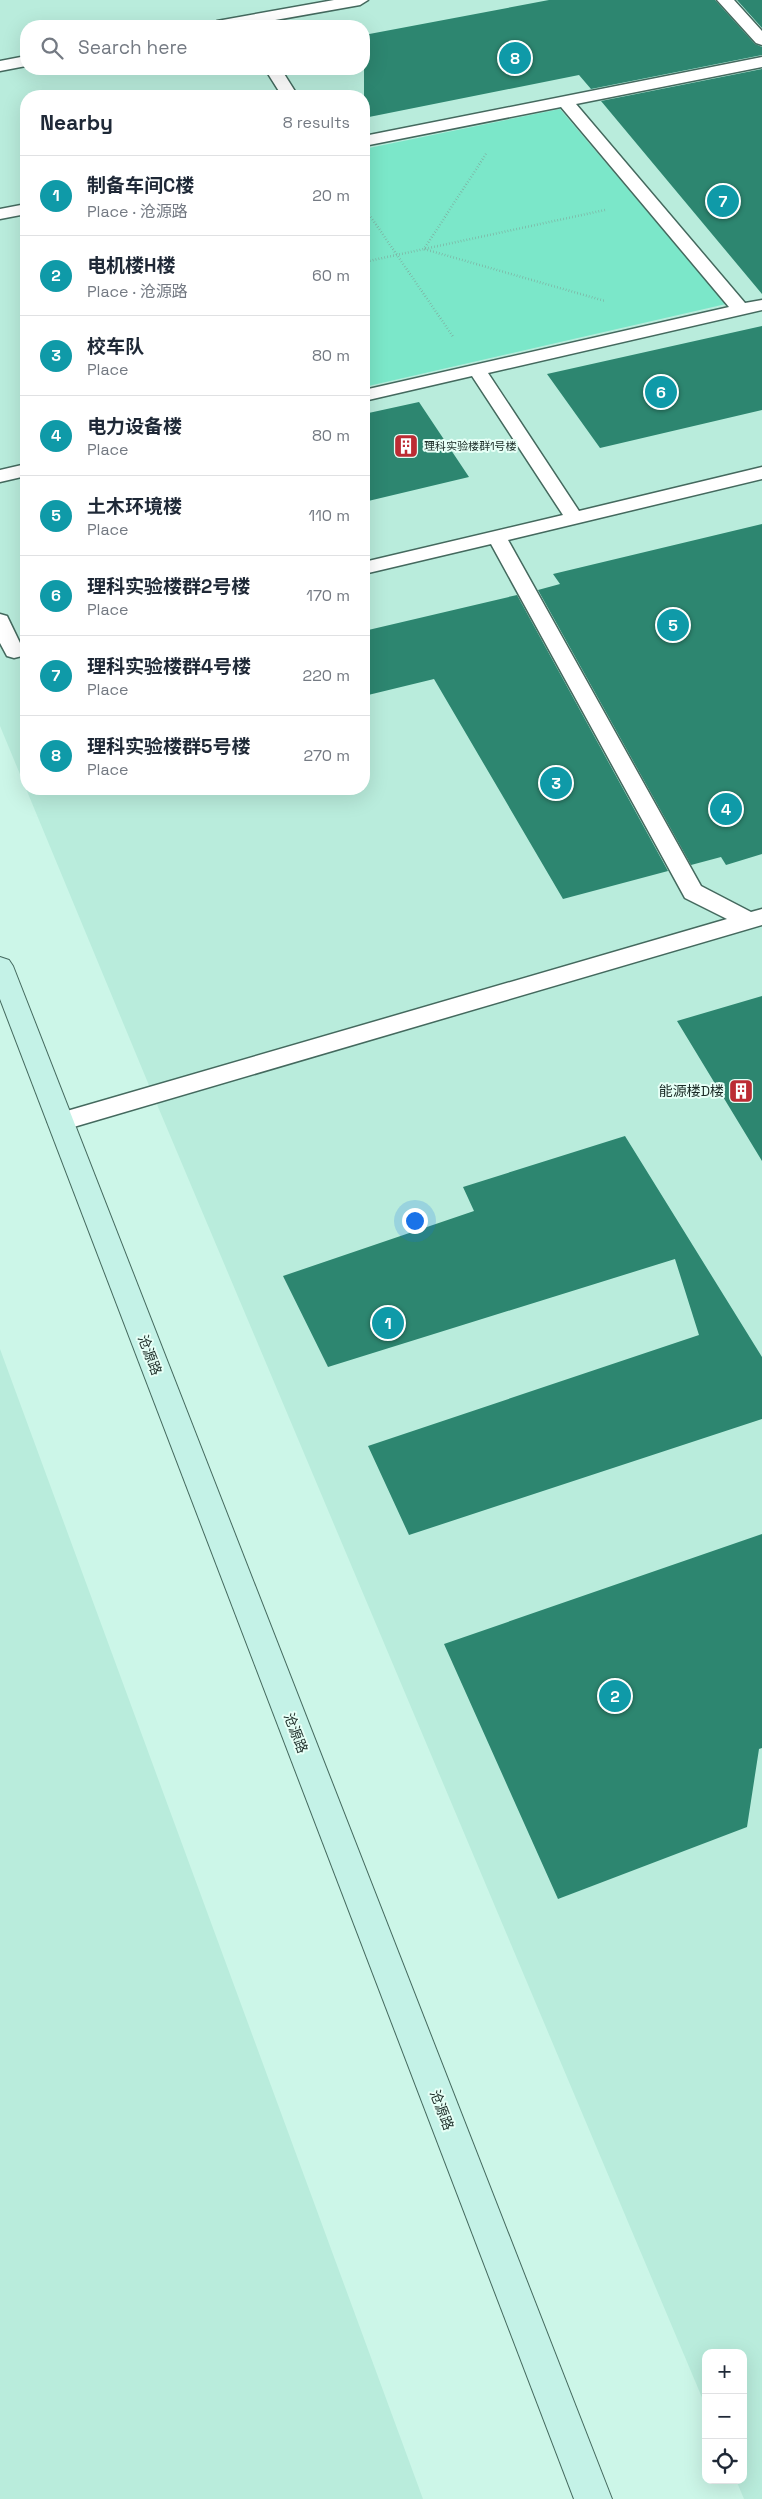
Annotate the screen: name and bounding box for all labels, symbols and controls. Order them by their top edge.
search box [20,20,370,75]
icon: search [38,34,66,62]
text: Search here [78,35,188,60]
pin: 8 [499,39,531,77]
text: Nearby [40,109,113,136]
text: 8 results [283,112,350,133]
text: 制备车间C楼 [87,173,194,198]
pin: 7 [707,182,739,220]
text: 1 [52,185,60,206]
text: 20 m [312,185,350,206]
text: Place · 沧源路 [87,201,188,222]
text: 电机楼H楼 [87,253,175,278]
text: 2 [51,265,61,286]
text: 60 m [312,265,350,286]
text: Place · 沧源路 [87,281,188,302]
text: 校车队 [87,334,144,359]
text: 3 [51,345,61,366]
text: 80 m [312,345,350,366]
text: Place [87,359,129,380]
pin: 6 [645,373,677,411]
text: 电力设备楼 [87,414,182,439]
text: 4 [51,425,61,446]
text: 80 m [312,425,350,446]
building icon: 理科实验楼群1号楼 [393,433,419,459]
text: Place [87,439,129,460]
place label: 理科实验楼群1号楼 [424,439,517,453]
text: 土木环境楼 [87,494,182,519]
text: 5 [51,505,61,526]
text: 110 m [308,505,350,526]
text: Place [87,519,129,540]
text: 理科实验楼群2号楼 [87,574,250,599]
text: 6 [51,585,61,606]
text: 170 m [306,585,350,606]
text: Place [87,599,129,620]
pin: 5 [657,606,689,644]
text: 理科实验楼群4号楼 [87,654,251,679]
text: 7 [52,665,60,686]
text: 220 m [303,665,350,686]
text: Place [87,679,129,700]
text: 理科实验楼群5号楼 [87,734,250,759]
text: 8 [51,745,61,766]
text: 270 m [303,745,350,766]
text: Place [87,759,129,780]
pin: 3 [540,764,572,802]
pin: 4 [710,790,742,828]
building icon: 能源楼D楼 [728,1078,754,1104]
place label: 能源楼D楼 [659,1082,724,1100]
your location [402,1208,428,1234]
pin: 1 [372,1304,404,1342]
street label: 沧源路 [134,1332,166,1378]
pin: 2 [599,1677,631,1715]
street label: 沧源路 [280,1710,312,1756]
street label: 沧源路 [426,2087,458,2133]
map controls [702,2349,747,2484]
button: + [702,2349,747,2394]
button: − [702,2394,747,2439]
button: locate [702,2439,747,2484]

